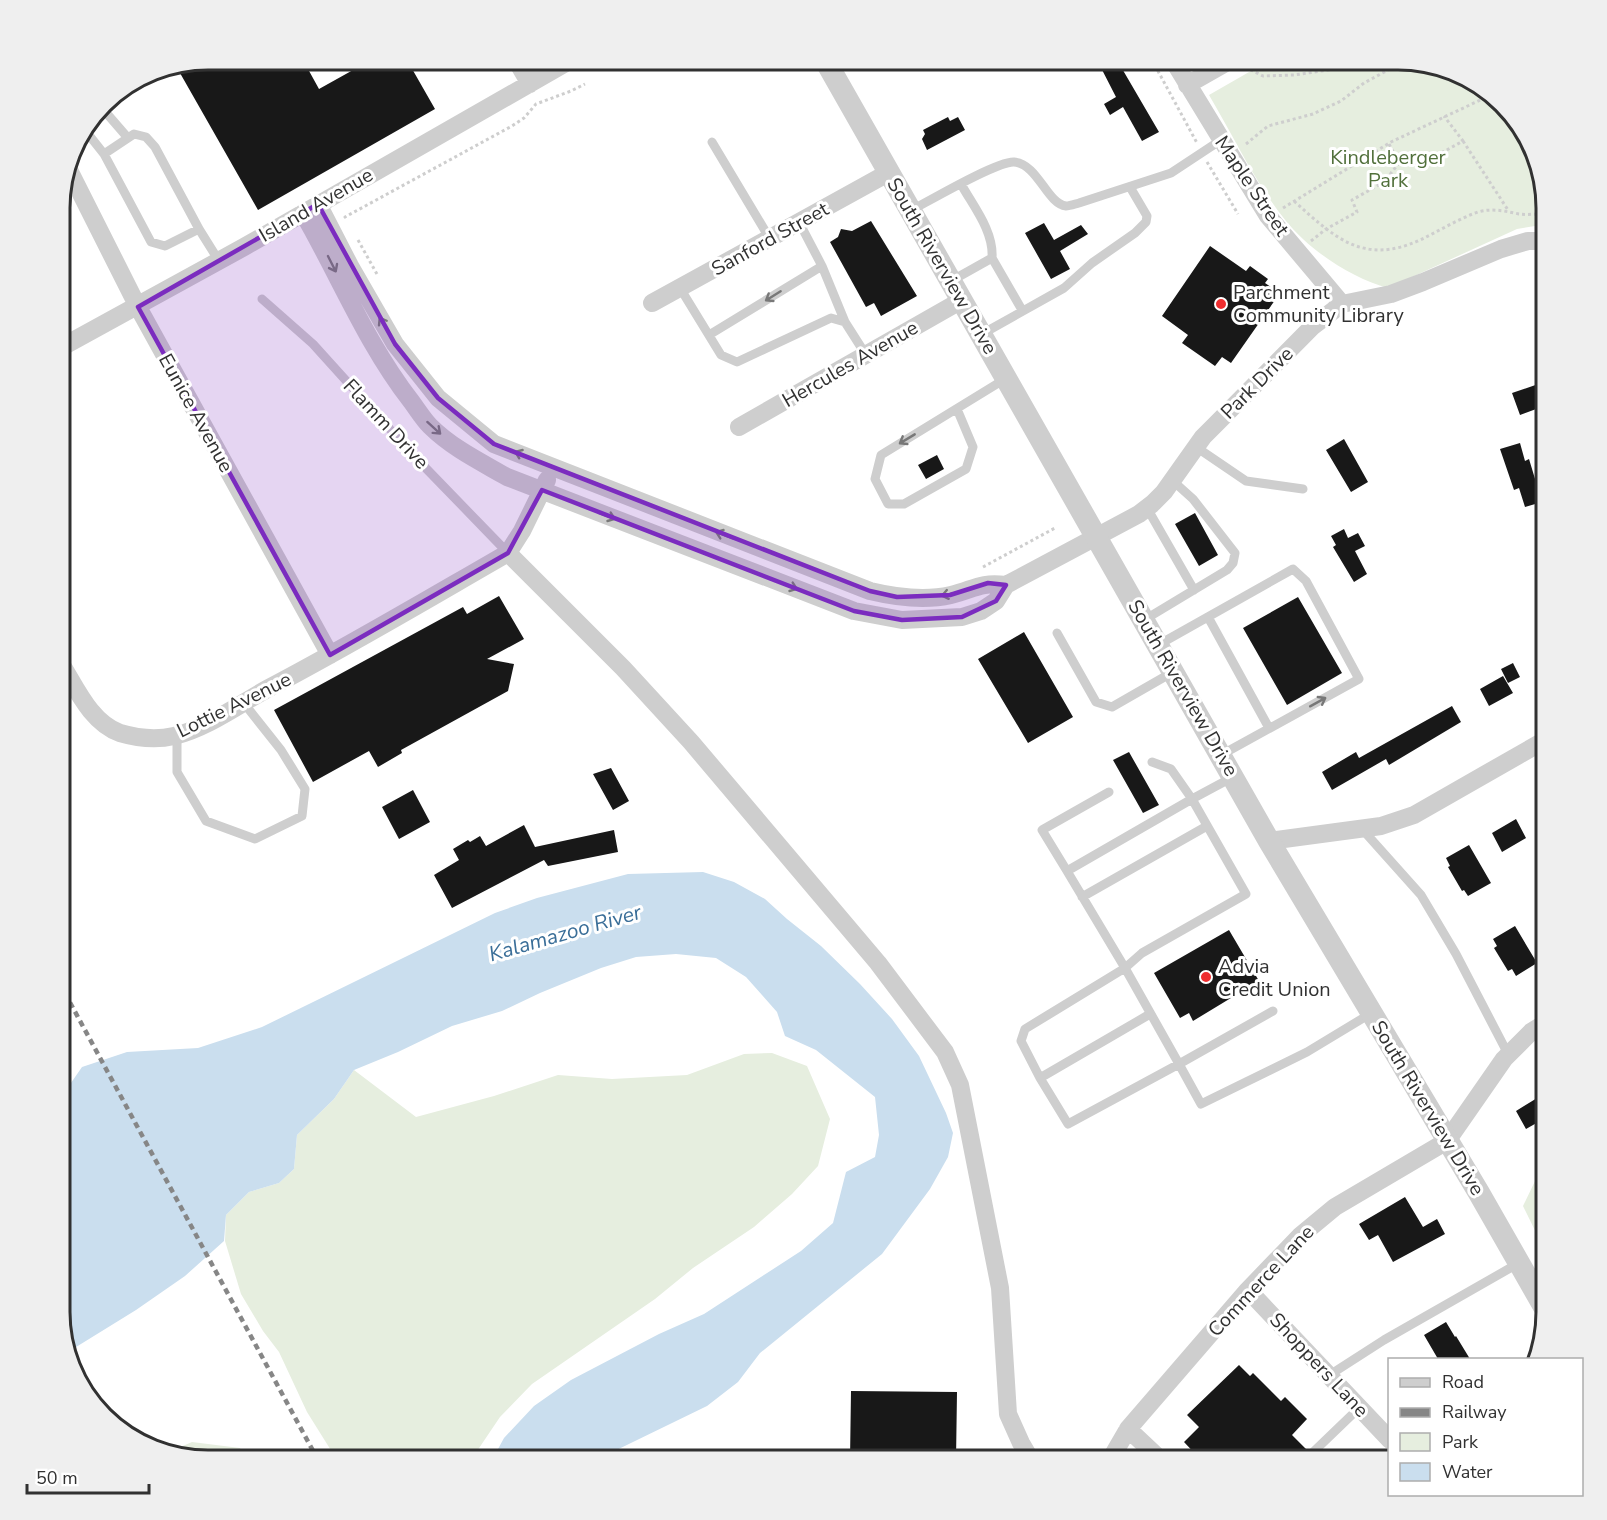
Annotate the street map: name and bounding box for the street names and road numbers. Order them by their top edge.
street label: Maple Street [1209,131,1296,242]
street label: Island Avenue [254,161,378,249]
street label: South Riverview Drive [880,173,1004,359]
street label: Sanford Street [707,195,834,282]
street label: Hercules Avenue [777,314,923,414]
street label: Park Drive [1215,341,1299,425]
street label: Eunice Avenue [152,349,240,477]
street label: Flamm Drive [337,373,435,475]
street label: South Riverview Drive [1121,595,1245,781]
street label: Lottie Avenue [172,666,296,744]
street label: South Riverview Drive [1365,1016,1491,1200]
street label: Commerce Lane [1202,1219,1320,1343]
street label: Shoppers Lane [1263,1307,1375,1423]

